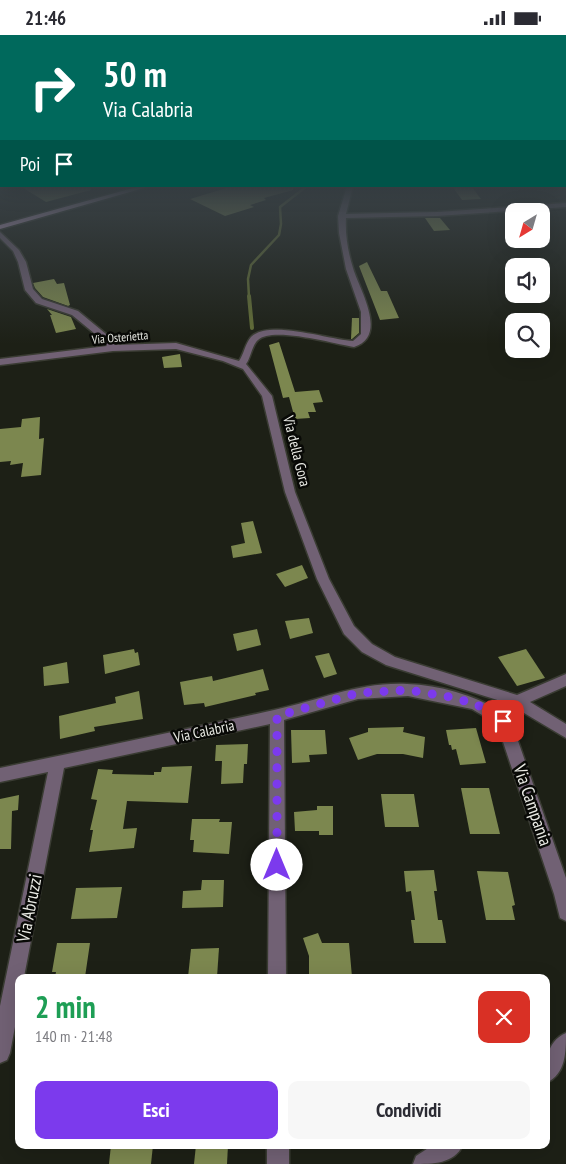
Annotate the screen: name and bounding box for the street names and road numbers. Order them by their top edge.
street label: Via Osterietta [90,327,149,347]
street label: Via della Gora [279,413,315,488]
street label: Via Calabria [171,715,236,747]
street label: Via Campania [508,760,558,849]
street label: Via Abruzzi [11,872,47,945]

